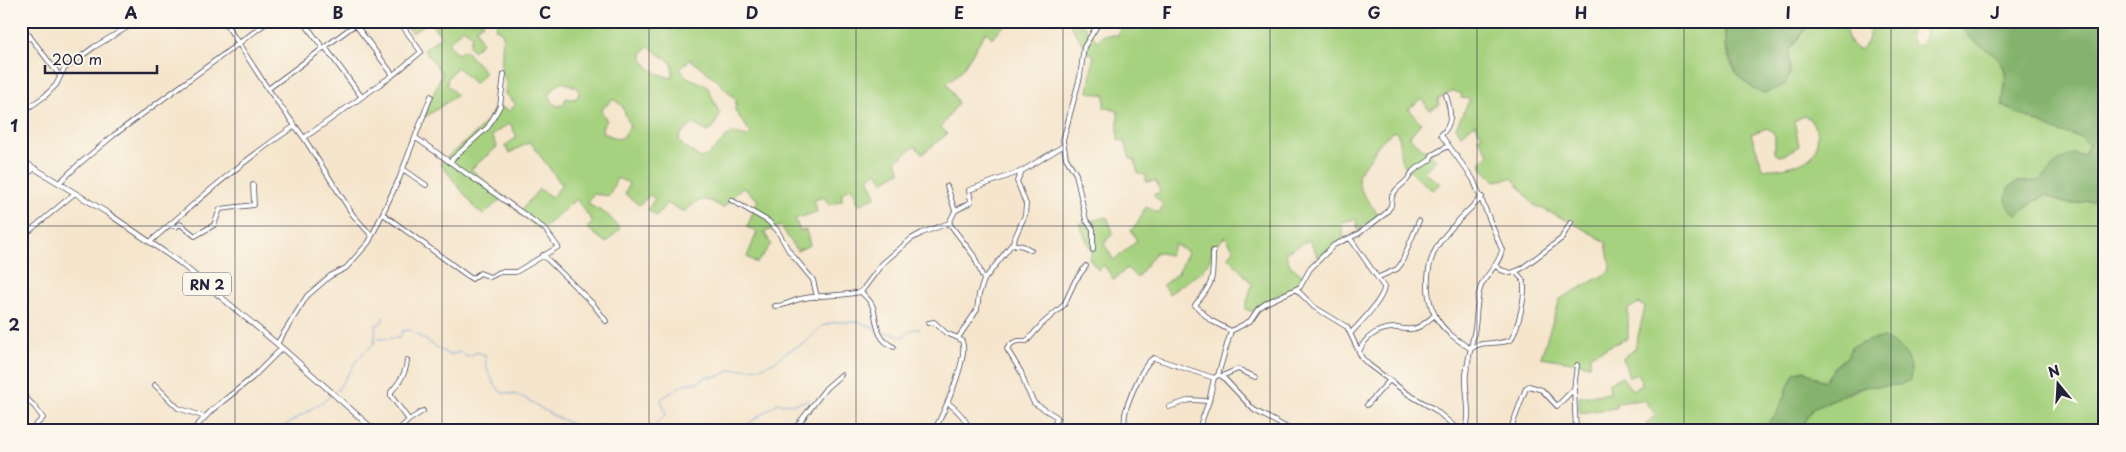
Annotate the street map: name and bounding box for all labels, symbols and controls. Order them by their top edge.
text: A [125,0,138,24]
text: B [333,0,344,24]
text: C [539,0,551,24]
text: D [746,0,758,24]
text: E [954,0,964,24]
text: F [1162,0,1172,24]
text: G [1367,0,1381,24]
text: H [1575,0,1587,24]
text: I [1785,0,1791,24]
text: J [1990,0,2000,24]
scale bar [45,42,158,74]
text: 200 m [52,47,102,70]
text: 1 [10,113,18,137]
road number: RN 2 [183,272,231,296]
text: 2 [8,312,20,336]
text: N [2045,359,2062,383]
north arrow [2034,360,2084,410]

